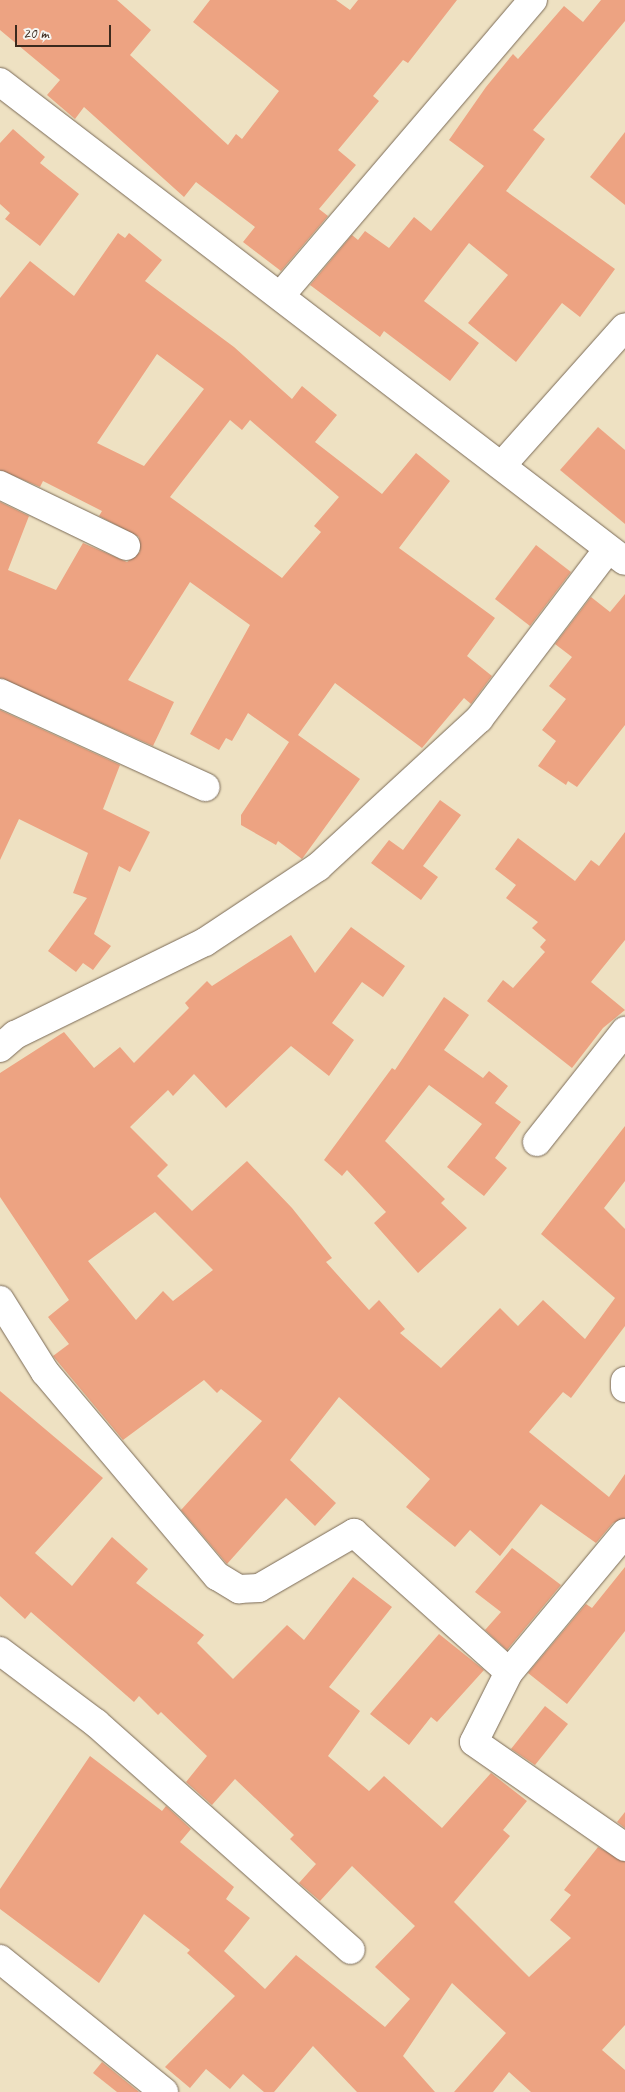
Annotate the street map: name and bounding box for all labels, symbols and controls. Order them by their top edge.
scale bar [18,15,114,47]
text: 20 m [23,24,49,43]

